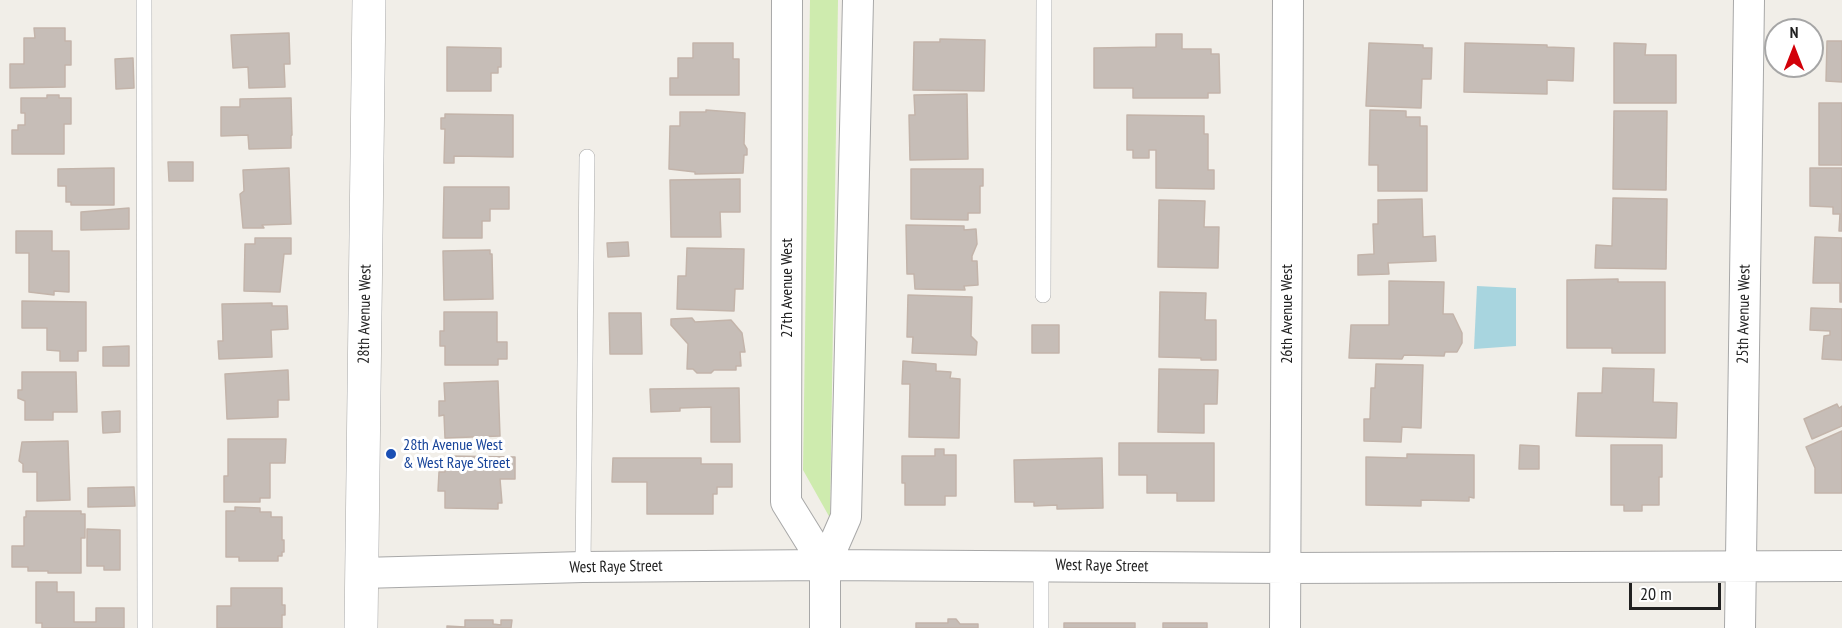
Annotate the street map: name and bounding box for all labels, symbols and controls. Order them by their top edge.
north arrow [1764,18,1824,78]
text: N [1790,22,1798,42]
street label: 27th Avenue West [777,238,797,338]
street label: 28th Avenue West [355,264,375,364]
street label: 26th Avenue West [1277,264,1297,364]
street label: 25th Avenue West [1734,264,1754,364]
place label: 28th Avenue West & West Raye Street [403,435,510,473]
marker: 28th Avenue West & West Raye Street [384,447,398,461]
street label: West Raye Street [1055,556,1149,576]
street label: West Raye Street [569,557,663,577]
scale bar [1632,571,1724,609]
text: 20 m [1640,582,1672,605]

